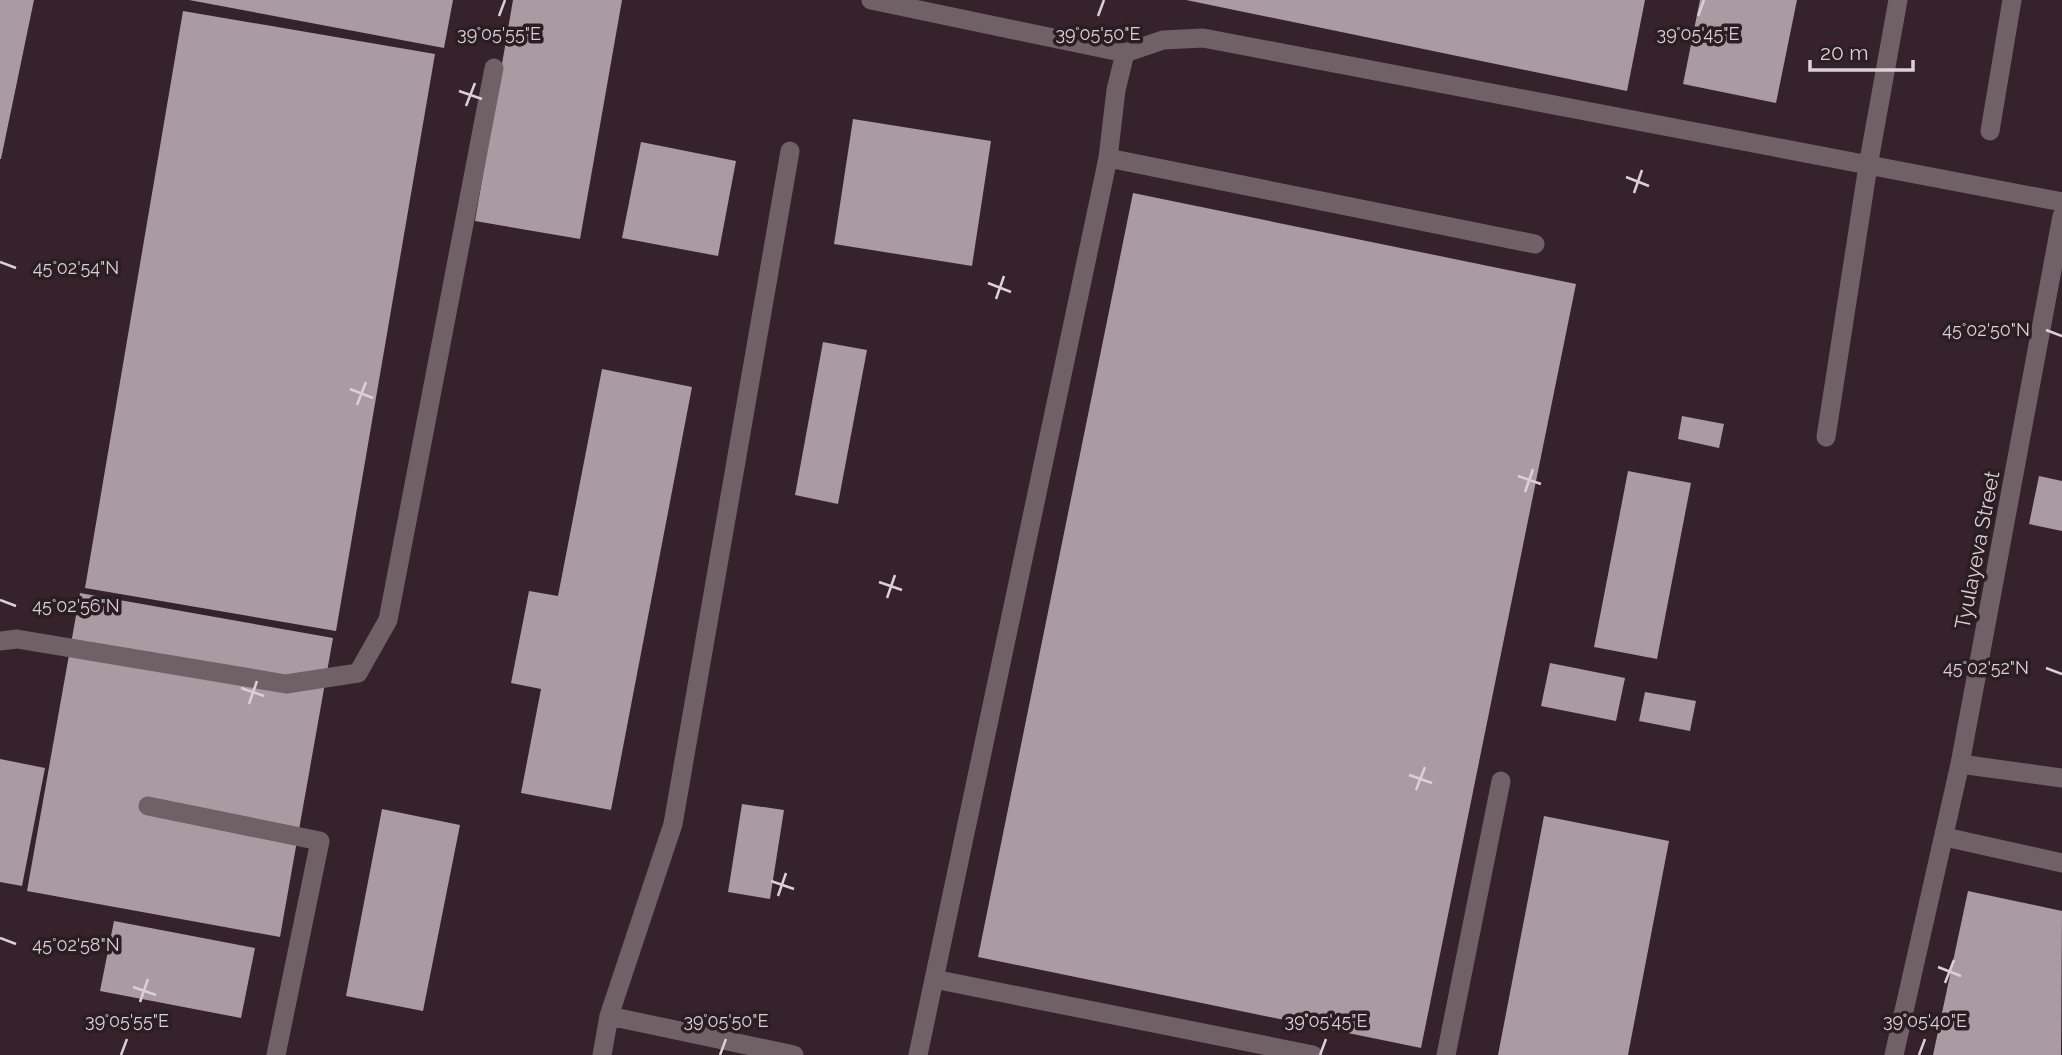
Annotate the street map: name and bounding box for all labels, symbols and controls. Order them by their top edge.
text: 39°05'55"E [457,23,541,44]
text: 39°05'50"E [1055,23,1141,44]
text: 39°05'45"E [1657,23,1739,44]
scale bar [1810,28,1913,72]
text: 20 m [1820,40,1868,65]
text: 45°02'54"N [33,257,119,278]
text: 45°02'50"N [1942,319,2030,340]
street label: Tyulayeva Street [1949,469,2005,631]
text: 45°02'56"N [32,595,120,616]
text: 45°02'52"N [1943,657,2029,678]
text: 45°02'58"N [32,934,120,955]
text: 39°05'55"E [85,1010,169,1031]
text: 39°05'50"E [683,1010,769,1031]
text: 39°05'45"E [1285,1010,1367,1031]
text: 39°05'40"E [1883,1010,1967,1031]

